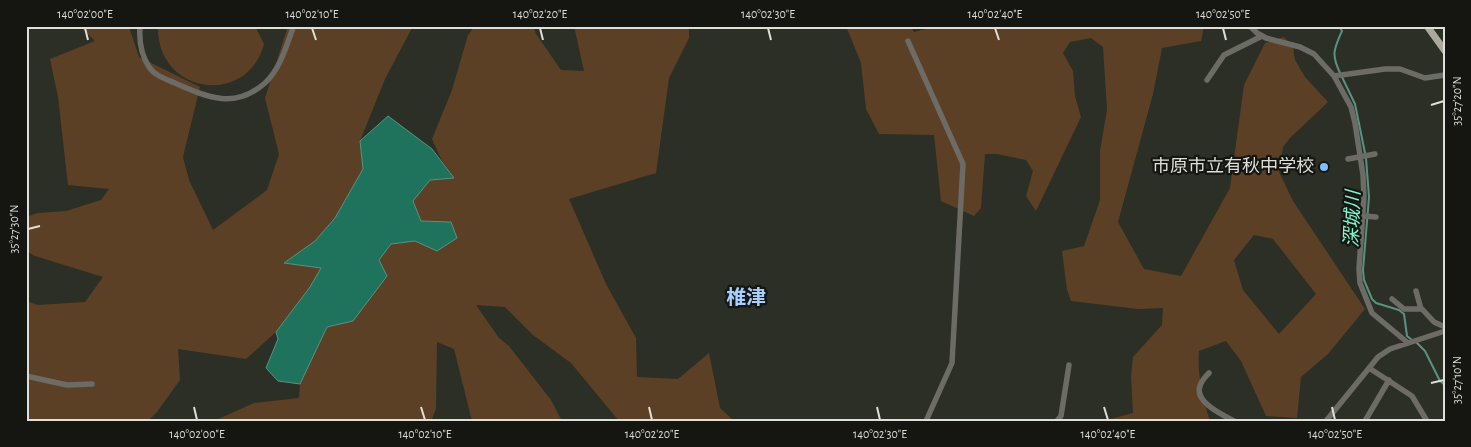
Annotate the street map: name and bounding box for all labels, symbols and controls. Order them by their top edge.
text: 140°02'00"E [57,8,113,20]
text: 140°02'10"E [285,8,339,20]
text: 140°02'20"E [513,8,567,20]
text: 140°02'30"E [741,8,795,20]
text: 140°02'40"E [968,8,1023,20]
text: 140°02'50"E [1196,8,1250,20]
text: 35°27'20"N [1451,76,1463,126]
place label: 市原市立有秋中学校 [1152,156,1314,176]
marker: 市原市立有秋中学校 [1318,161,1330,173]
water label: 深城川 [1342,188,1364,248]
text: 35°27'30"N [8,205,20,253]
district label: 椎津 [726,287,766,308]
text: 35°27'10"N [1451,356,1463,404]
text: 140°02'00"E [169,428,225,440]
text: 140°02'10"E [398,428,452,440]
text: 140°02'20"E [625,428,679,440]
text: 140°02'30"E [853,428,907,440]
text: 140°02'40"E [1081,428,1136,440]
text: 140°02'50"E [1308,428,1362,440]

